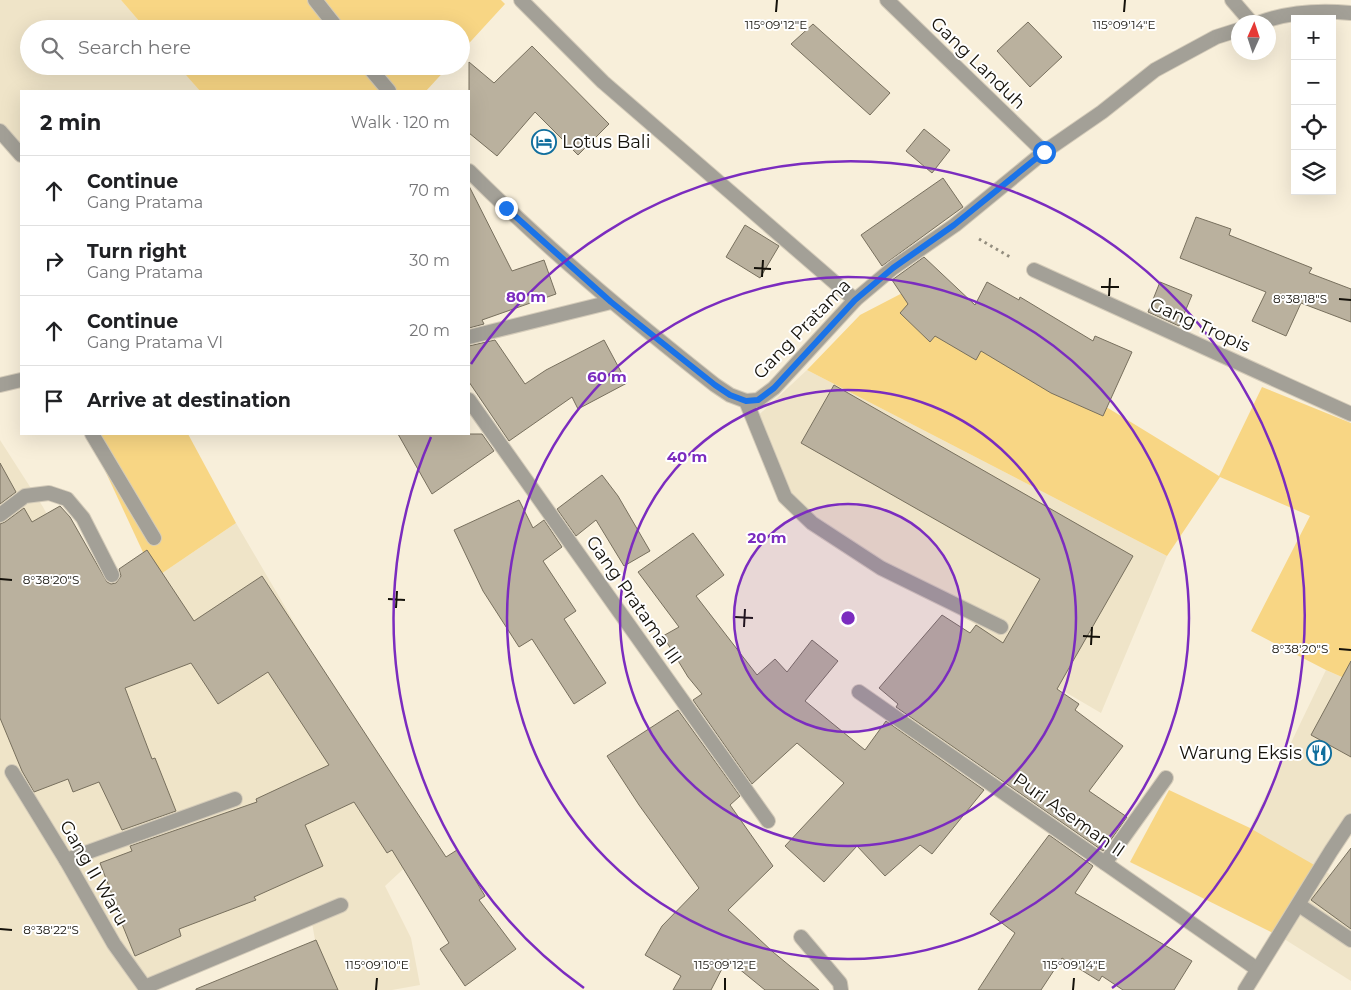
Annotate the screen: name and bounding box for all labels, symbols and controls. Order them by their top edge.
street label: Gang Landuh [926,12,1030,114]
north arrow [1231,15,1276,60]
map controls [1291,15,1336,195]
button: + [1291,15,1336,60]
text: 115°09'12"E [745,17,807,32]
text: 115°09'14"E [1092,17,1156,32]
search box [20,20,470,75]
icon: search [38,34,66,62]
text: Search here [78,36,191,59]
button: − [1291,60,1336,105]
button: locate [1291,105,1336,150]
text: 2 min [40,110,101,135]
text: Walk · 120 m [351,113,450,132]
hotel icon: Lotus Bali [531,129,557,155]
place label: Lotus Bali [562,131,651,153]
route start [1033,141,1056,164]
button: layers [1291,150,1336,195]
text: Continue [87,170,178,193]
icon: ahead [40,177,68,205]
text: 70 m [409,181,450,200]
text: Gang Pratama [87,193,203,212]
route end [495,197,518,220]
text: Turn right [87,240,187,263]
icon: right [40,247,68,275]
text: 30 m [409,251,450,270]
text: Gang Pratama [87,263,203,282]
street label: Gang Pratama [749,274,855,384]
text: 80 m [506,287,546,306]
text: 8°38'18"S [1273,291,1327,306]
street label: Gang Tropis [1146,293,1254,357]
text: Continue [87,310,178,333]
icon: ahead [40,317,68,345]
text: 20 m [409,321,450,340]
text: Gang Pratama VI [87,333,223,352]
text: 60 m [587,367,627,386]
icon: arrive [40,387,68,415]
text: Arrive at destination [87,389,291,412]
text: 40 m [667,447,707,466]
text: 20 m [747,528,787,547]
street label: Gang Pratama III [581,532,687,668]
text: 8°38'20"S [23,572,79,587]
centre of rings [839,609,857,627]
text: 8°38'20"S [1272,641,1328,656]
restaurant icon: Warung Eksis [1306,740,1332,766]
place label: Warung Eksis [1179,742,1302,764]
street label: Puri Aseman II [1009,768,1129,862]
street label: Gang II Waru [55,816,133,930]
text: 8°38'22"S [23,922,79,937]
text: 115°09'10"E [345,957,409,972]
text: 115°09'12"E [694,957,756,972]
text: 115°09'14"E [1042,957,1106,972]

